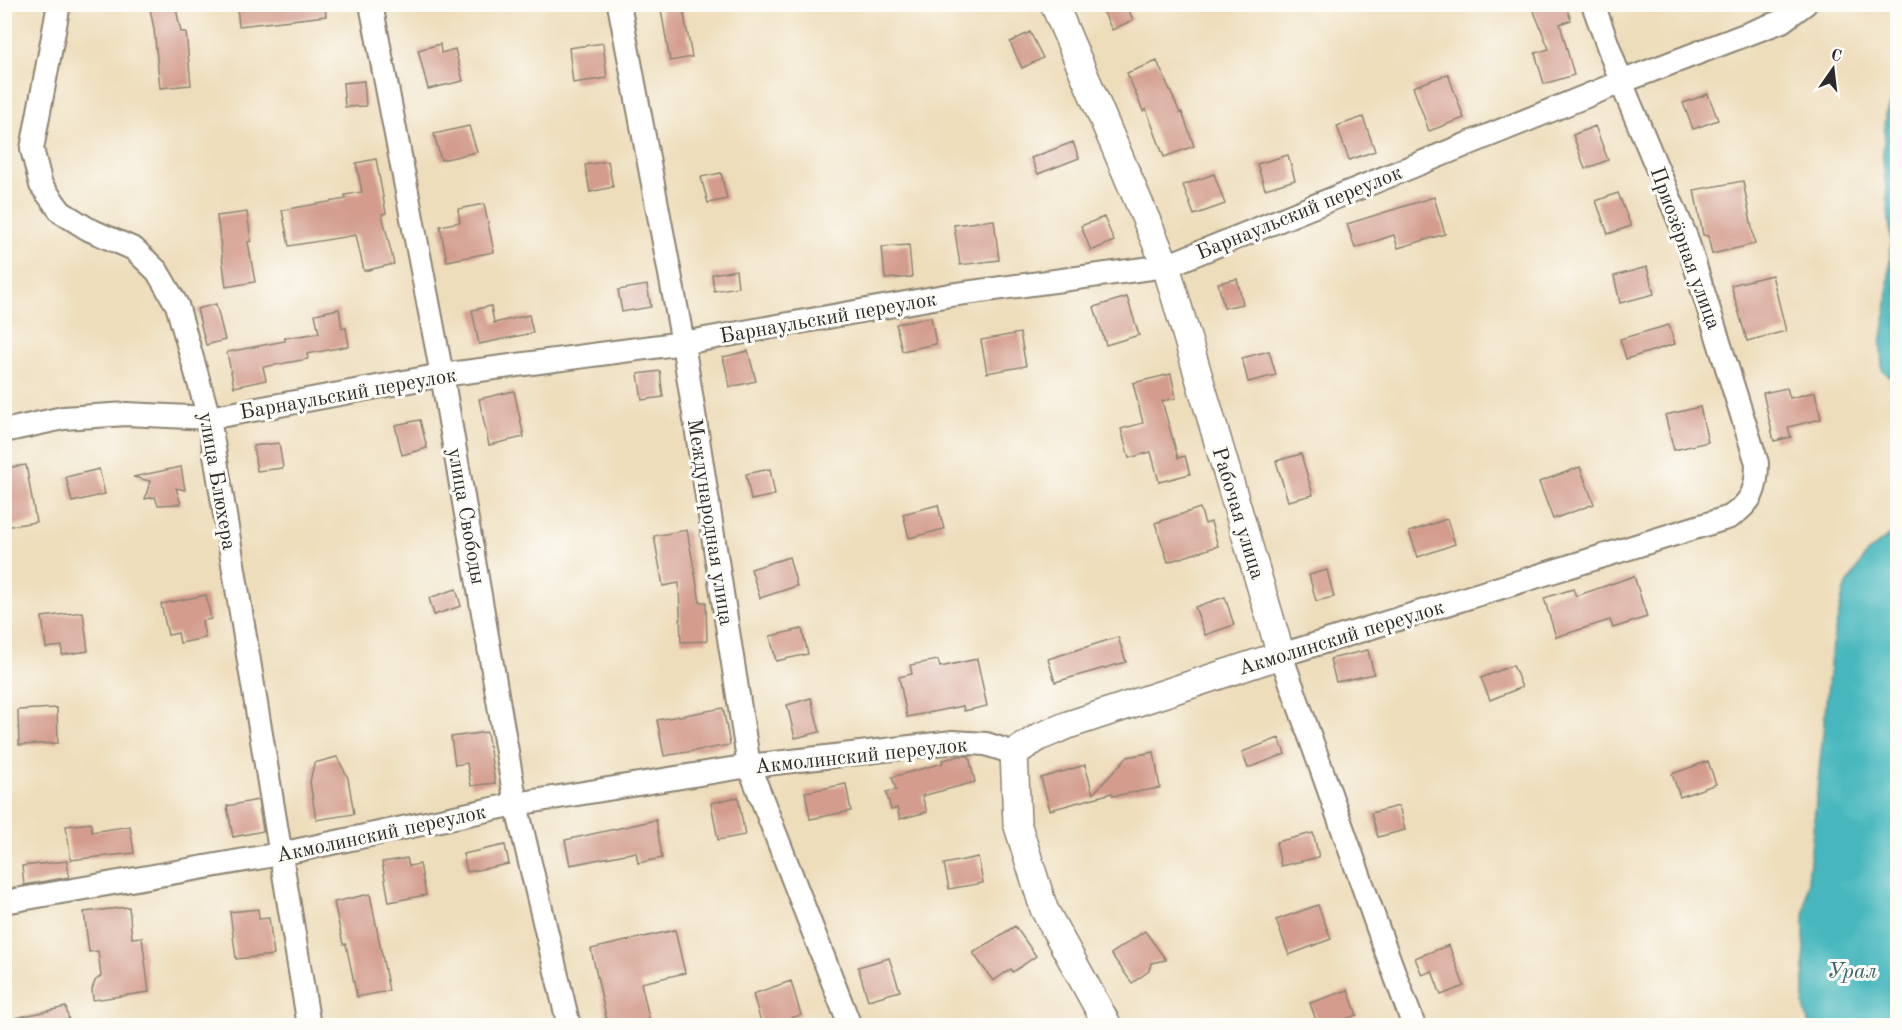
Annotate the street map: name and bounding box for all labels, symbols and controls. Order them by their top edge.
north arrow [1803,39,1863,99]
text: С [1829,47,1843,65]
street label: Барнаульский переулок [1194,162,1406,264]
street label: Приозёрная улица [1645,164,1724,333]
street label: Барнаульский переулок [718,289,939,348]
street label: Барнаульский переулок [238,365,459,424]
street label: улица Блюхера [194,411,239,552]
street label: Международная улица [683,417,736,627]
street label: Рабочая улица [1208,445,1268,582]
street label: улица Свободы [443,446,488,586]
street label: Акмолинский переулок [1236,597,1447,680]
street label: Акмолинский переулок [754,735,969,778]
street label: Акмолинский переулок [275,802,489,867]
water label: Урал [1827,961,1877,983]

